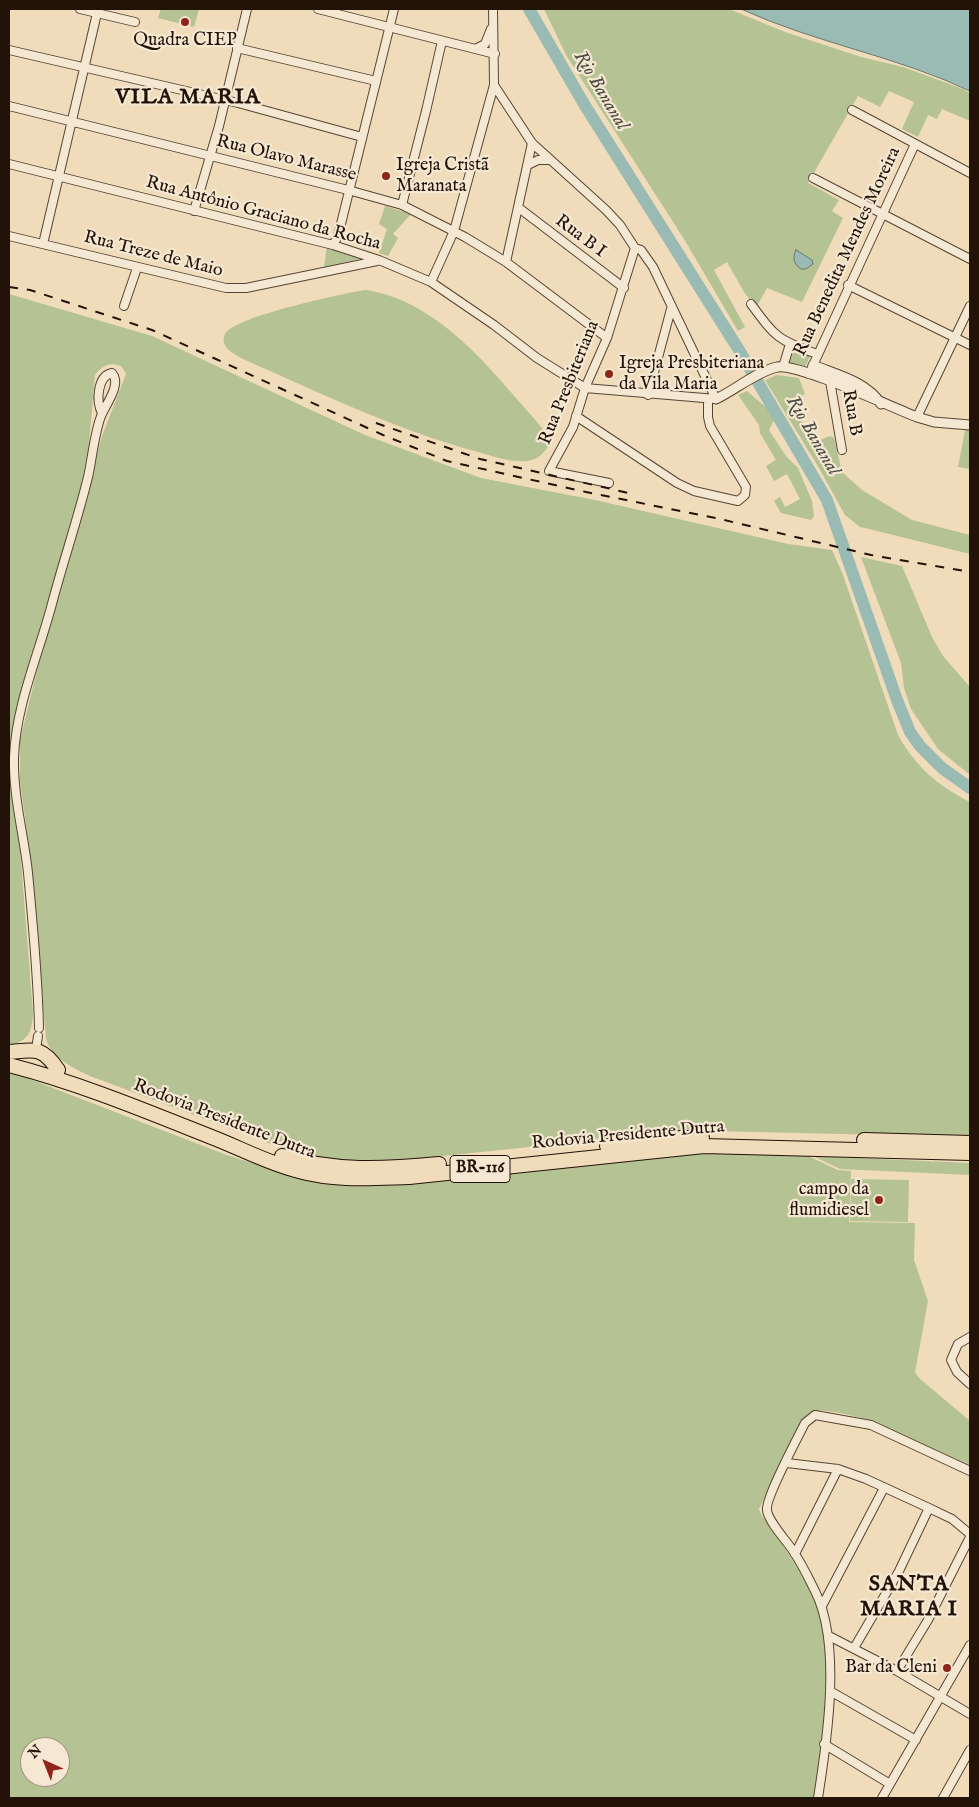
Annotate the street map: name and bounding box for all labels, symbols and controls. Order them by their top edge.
marker: Quadra CIEP [179,16,191,28]
place label: Quadra CIEP [133,30,237,52]
water label: Rio Bananal [568,47,632,135]
district label: VILA MARIA [114,85,262,111]
street label: Rua Olavo Marasse [214,131,358,187]
street label: Rua Benedita Mendes Moreira [790,144,906,360]
place label: Igreja Cristã Maranata [396,155,489,198]
marker: Igreja Cristã Maranata [380,170,392,182]
street label: Rua Antônio Graciano da Rocha [143,172,383,256]
street label: Rua B I [550,211,610,263]
street label: Rua Treze de Maio [81,227,225,283]
street label: Rua Presbiteriana [535,318,605,448]
place label: Igreja Presbiteriana da Vila Maria [619,353,764,396]
marker: Igreja Presbiteriana da Vila Maria [603,368,615,380]
street label: Rua B [836,388,866,438]
water label: Rio Bananal [780,392,844,480]
street label: Rodovia Presidente Dutra [130,1075,318,1165]
street label: Rodovia Presidente Dutra [531,1117,725,1155]
road number: BR-116 [450,1156,510,1182]
place label: campo da flumidiesel [789,1179,869,1222]
marker: campo da flumidiesel [873,1194,885,1206]
district label: SANTA MARIA I [859,1572,959,1624]
place label: Bar da Cleni [845,1657,937,1679]
marker: Bar da Cleni [941,1662,953,1674]
north arrow [20,1737,70,1787]
text: N [25,1741,46,1763]

